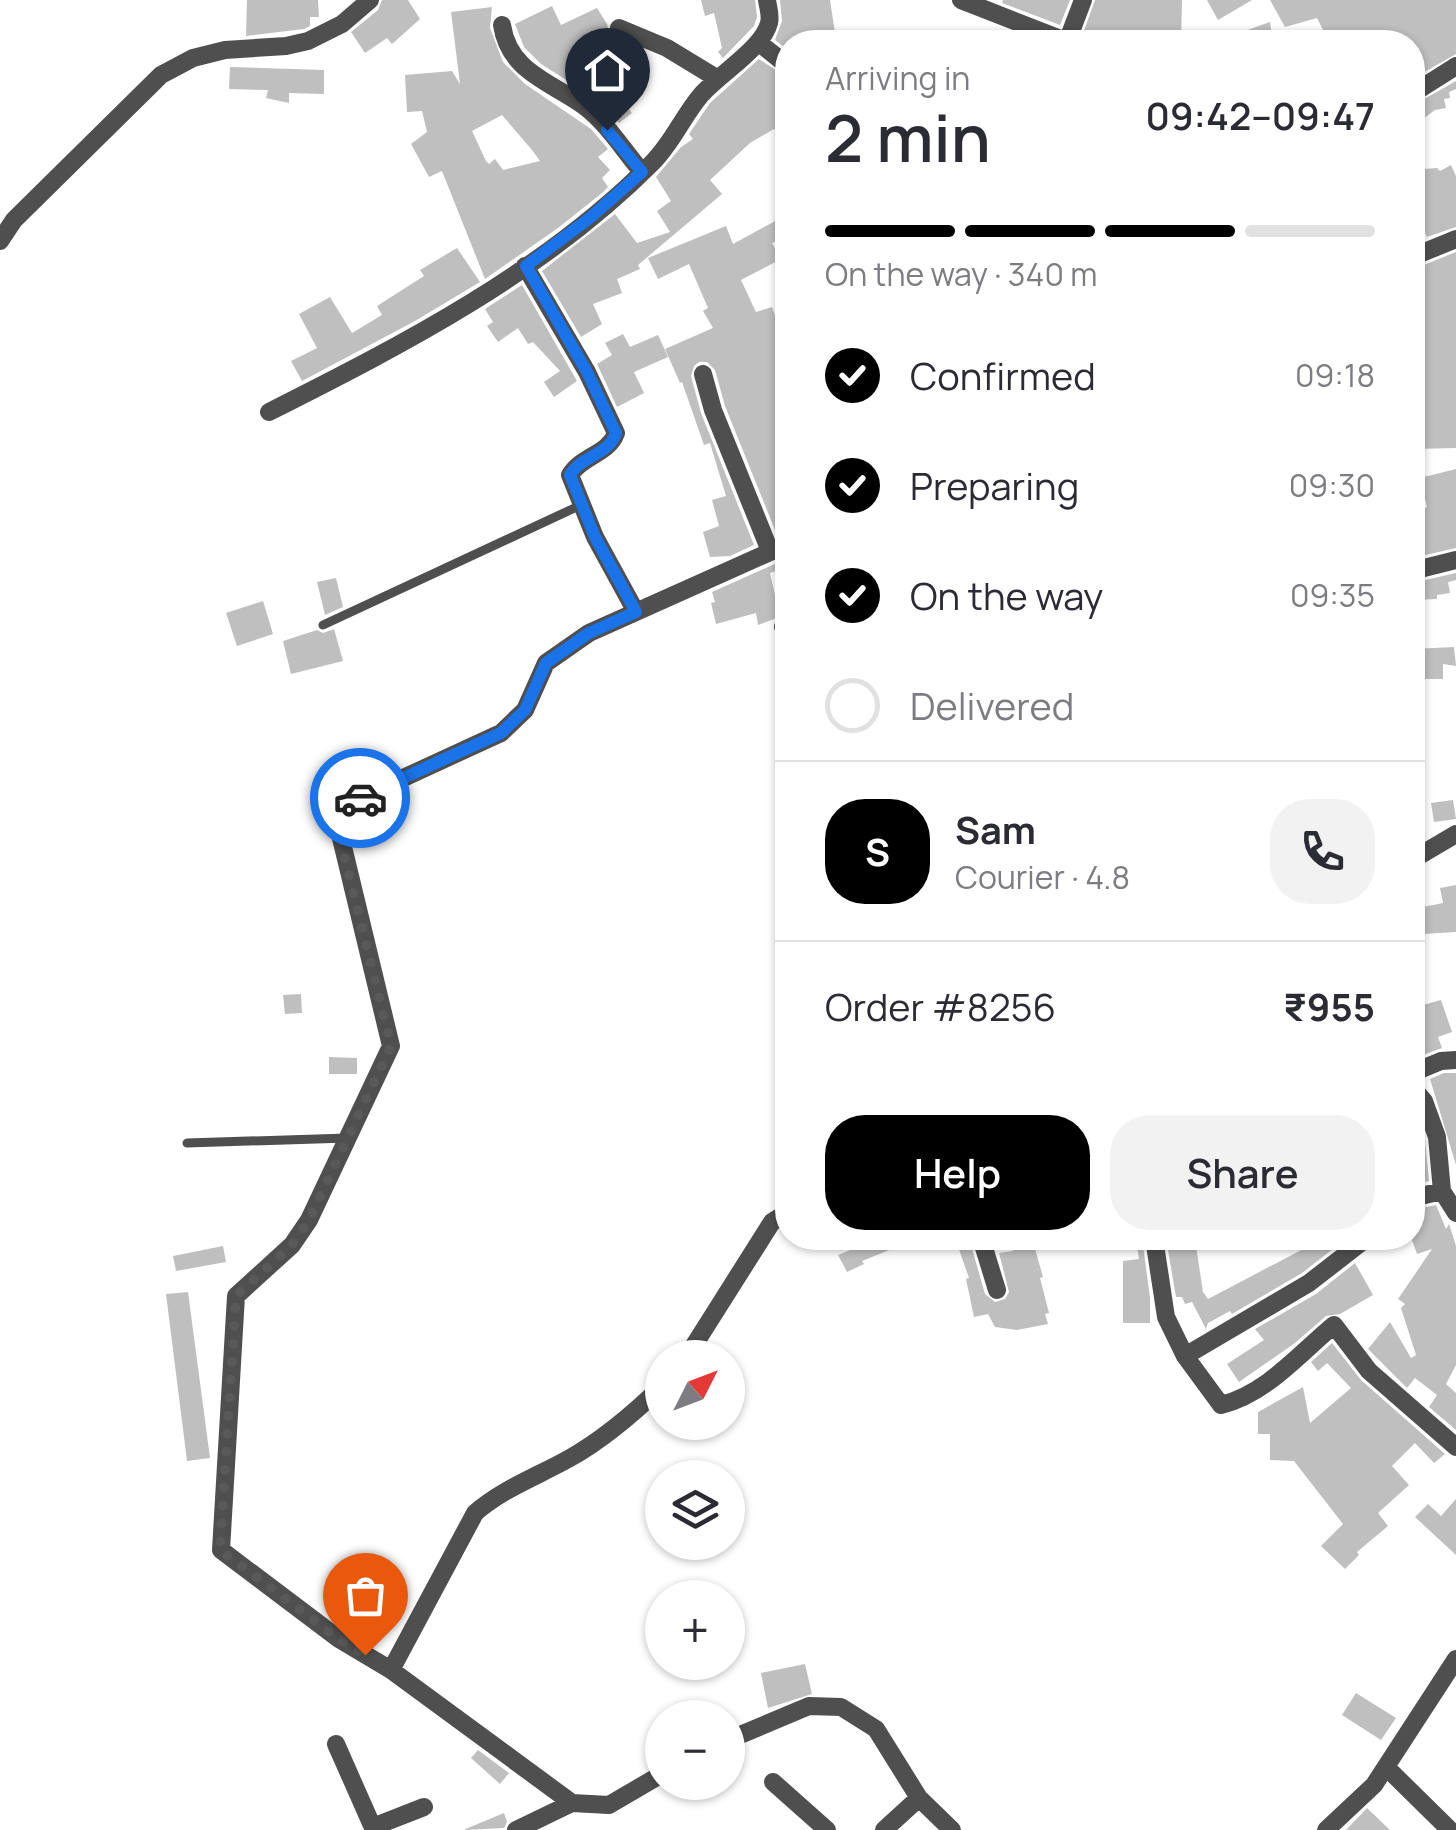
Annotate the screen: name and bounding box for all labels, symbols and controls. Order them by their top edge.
pin [565,28,650,131]
icon: home [580,43,635,98]
text: Arriving in [825,56,970,100]
text: 09:42–09:47 [1146,89,1375,141]
text: 2 min [825,93,991,182]
text: On the way · 340 m [825,252,1097,296]
icon: check [825,348,880,403]
text: Confirmed [910,349,1096,401]
text: 09:18 [1295,353,1375,397]
icon: check [825,458,880,513]
text: Preparing [910,459,1079,511]
text: 09:30 [1289,463,1375,507]
icon: check [825,568,880,623]
text: On the way [910,569,1103,621]
text: 09:35 [1290,573,1375,617]
text: Delivered [910,679,1074,731]
courier [310,748,410,848]
icon: car [333,771,388,826]
button: phone [1270,799,1375,904]
text: Sam [955,803,1036,855]
text: S [865,825,890,877]
text: Courier · 4.8 [955,855,1130,899]
text: Order #8256 [825,980,1056,1032]
text: ₹955 [1283,980,1375,1032]
button: Help [825,1115,1090,1230]
button: Share [1110,1115,1375,1230]
north arrow [645,1340,745,1440]
map controls [645,1340,745,1800]
button: layers [645,1460,745,1560]
pin [323,1553,408,1656]
icon: bag [338,1568,393,1623]
button: + [645,1580,745,1680]
button: − [645,1700,745,1800]

